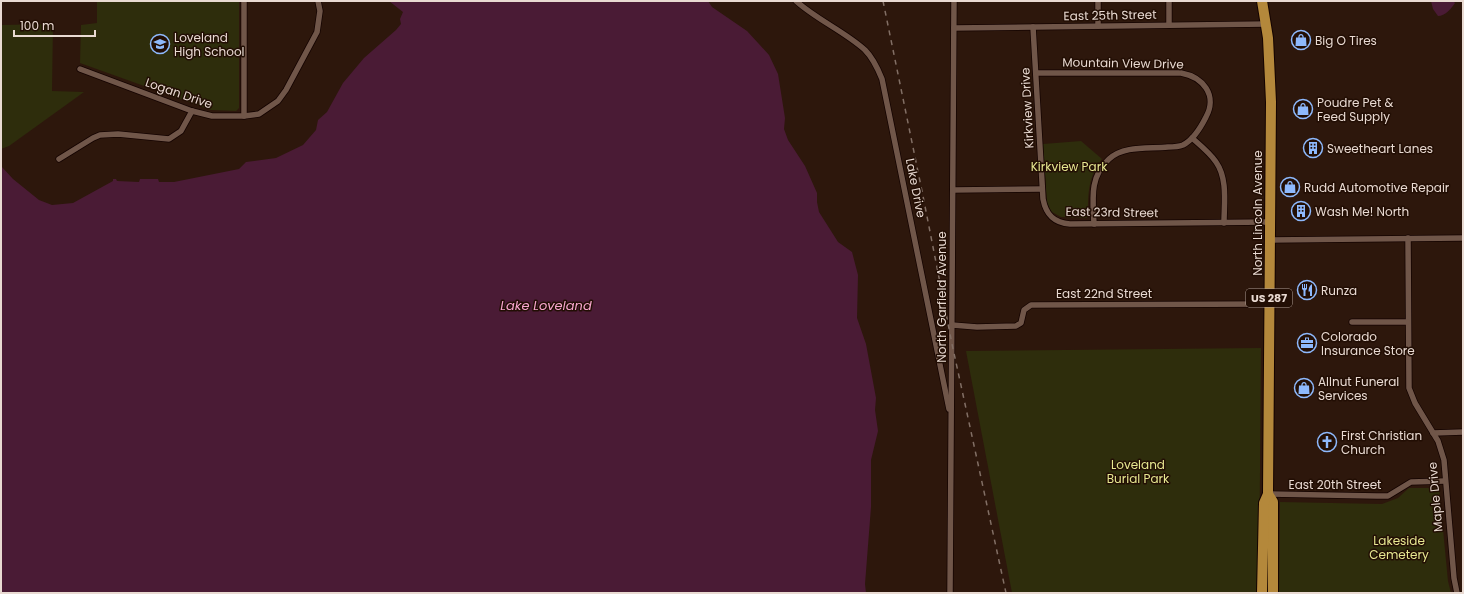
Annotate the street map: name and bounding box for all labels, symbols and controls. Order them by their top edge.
street label: East 25th Street [1063,6,1157,24]
scale bar [14,12,95,38]
text: 100 m [20,17,54,34]
place label: Loveland High School [174,29,245,60]
shop icon: Big O Tires [1290,29,1312,51]
place label: Big O Tires [1315,32,1377,49]
school or university icon: Loveland High School [149,33,171,55]
street label: Mountain View Drive [1062,53,1184,73]
street label: Kirkview Drive [1016,67,1038,149]
street label: Logan Drive [143,74,215,112]
place label: Poudre Pet & Feed Supply [1317,94,1394,125]
shop icon: Poudre Pet & Feed Supply [1292,98,1314,120]
building icon: Sweetheart Lanes [1302,137,1324,159]
place label: Sweetheart Lanes [1327,140,1433,157]
street label: North Lincoln Avenue [1249,150,1266,276]
street label: Lake Drive [902,157,930,219]
park label: Kirkview Park [1031,158,1108,175]
shop icon: Rudd Automotive Repair [1279,176,1301,198]
place label: Rudd Automotive Repair [1304,179,1450,196]
building icon: Wash Me! North [1290,200,1312,222]
street label: East 23rd Street [1065,203,1159,221]
place label: Wash Me! North [1315,203,1409,220]
street label: North Garfield Avenue [933,231,950,363]
restaurant icon: Runza [1296,279,1318,301]
place label: Runza [1321,282,1357,299]
street label: East 22nd Street [1056,285,1152,302]
road number: US 287 [1246,289,1292,307]
water label: Lake Loveland [500,296,592,315]
place label: Colorado Insurance Store [1321,328,1415,359]
office icon: Colorado Insurance Store [1296,332,1318,354]
place label: Allnut Funeral Services [1318,373,1399,404]
shop icon: Allnut Funeral Services [1293,377,1315,399]
place label: First Christian Church [1341,427,1422,458]
church icon: First Christian Church [1316,431,1338,453]
park label: Loveland Burial Park [1107,456,1170,487]
street label: Maple Drive [1423,461,1447,533]
street label: East 20th Street [1289,476,1381,493]
park label: Lakeside Cemetery [1369,532,1429,563]

